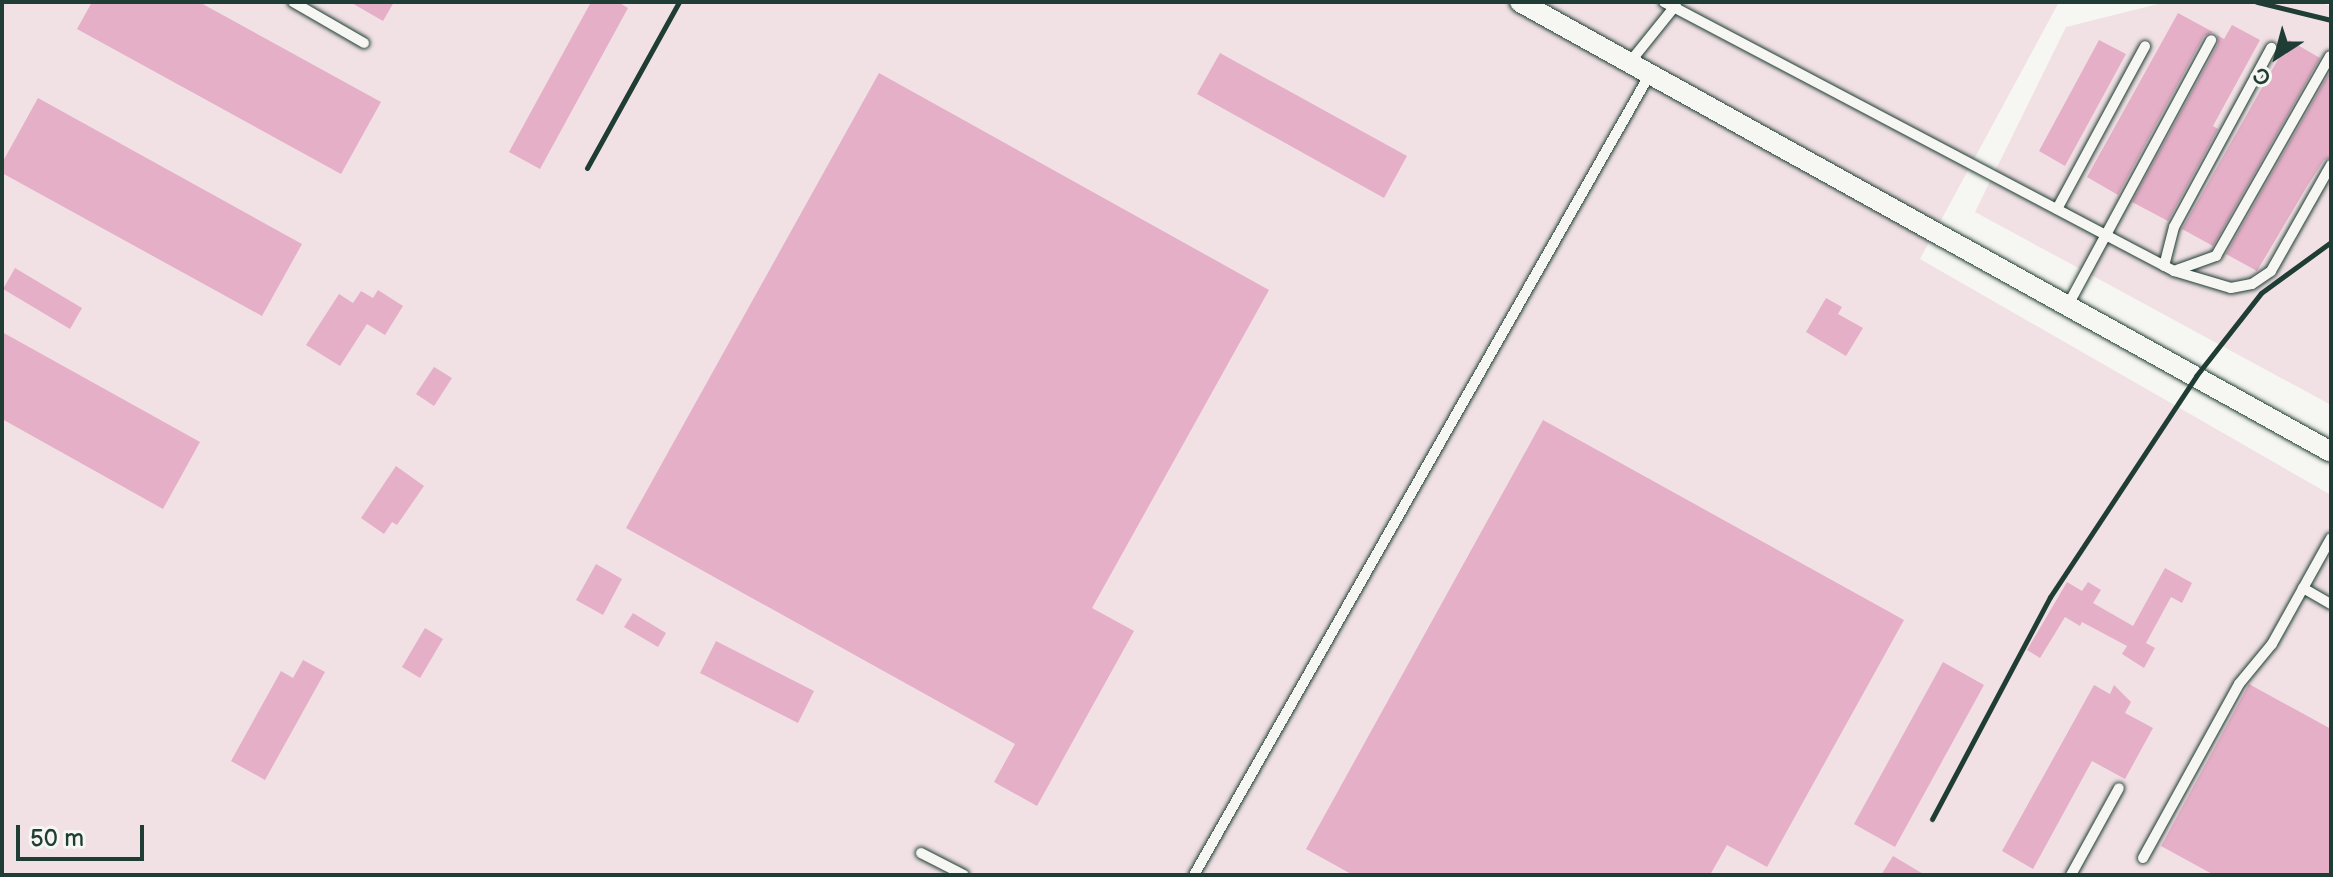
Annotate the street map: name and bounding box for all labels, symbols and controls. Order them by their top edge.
north arrow [2237,16,2317,96]
text: С [2248,60,2277,91]
scale bar [20,809,148,859]
text: 50 m [30,824,84,853]

